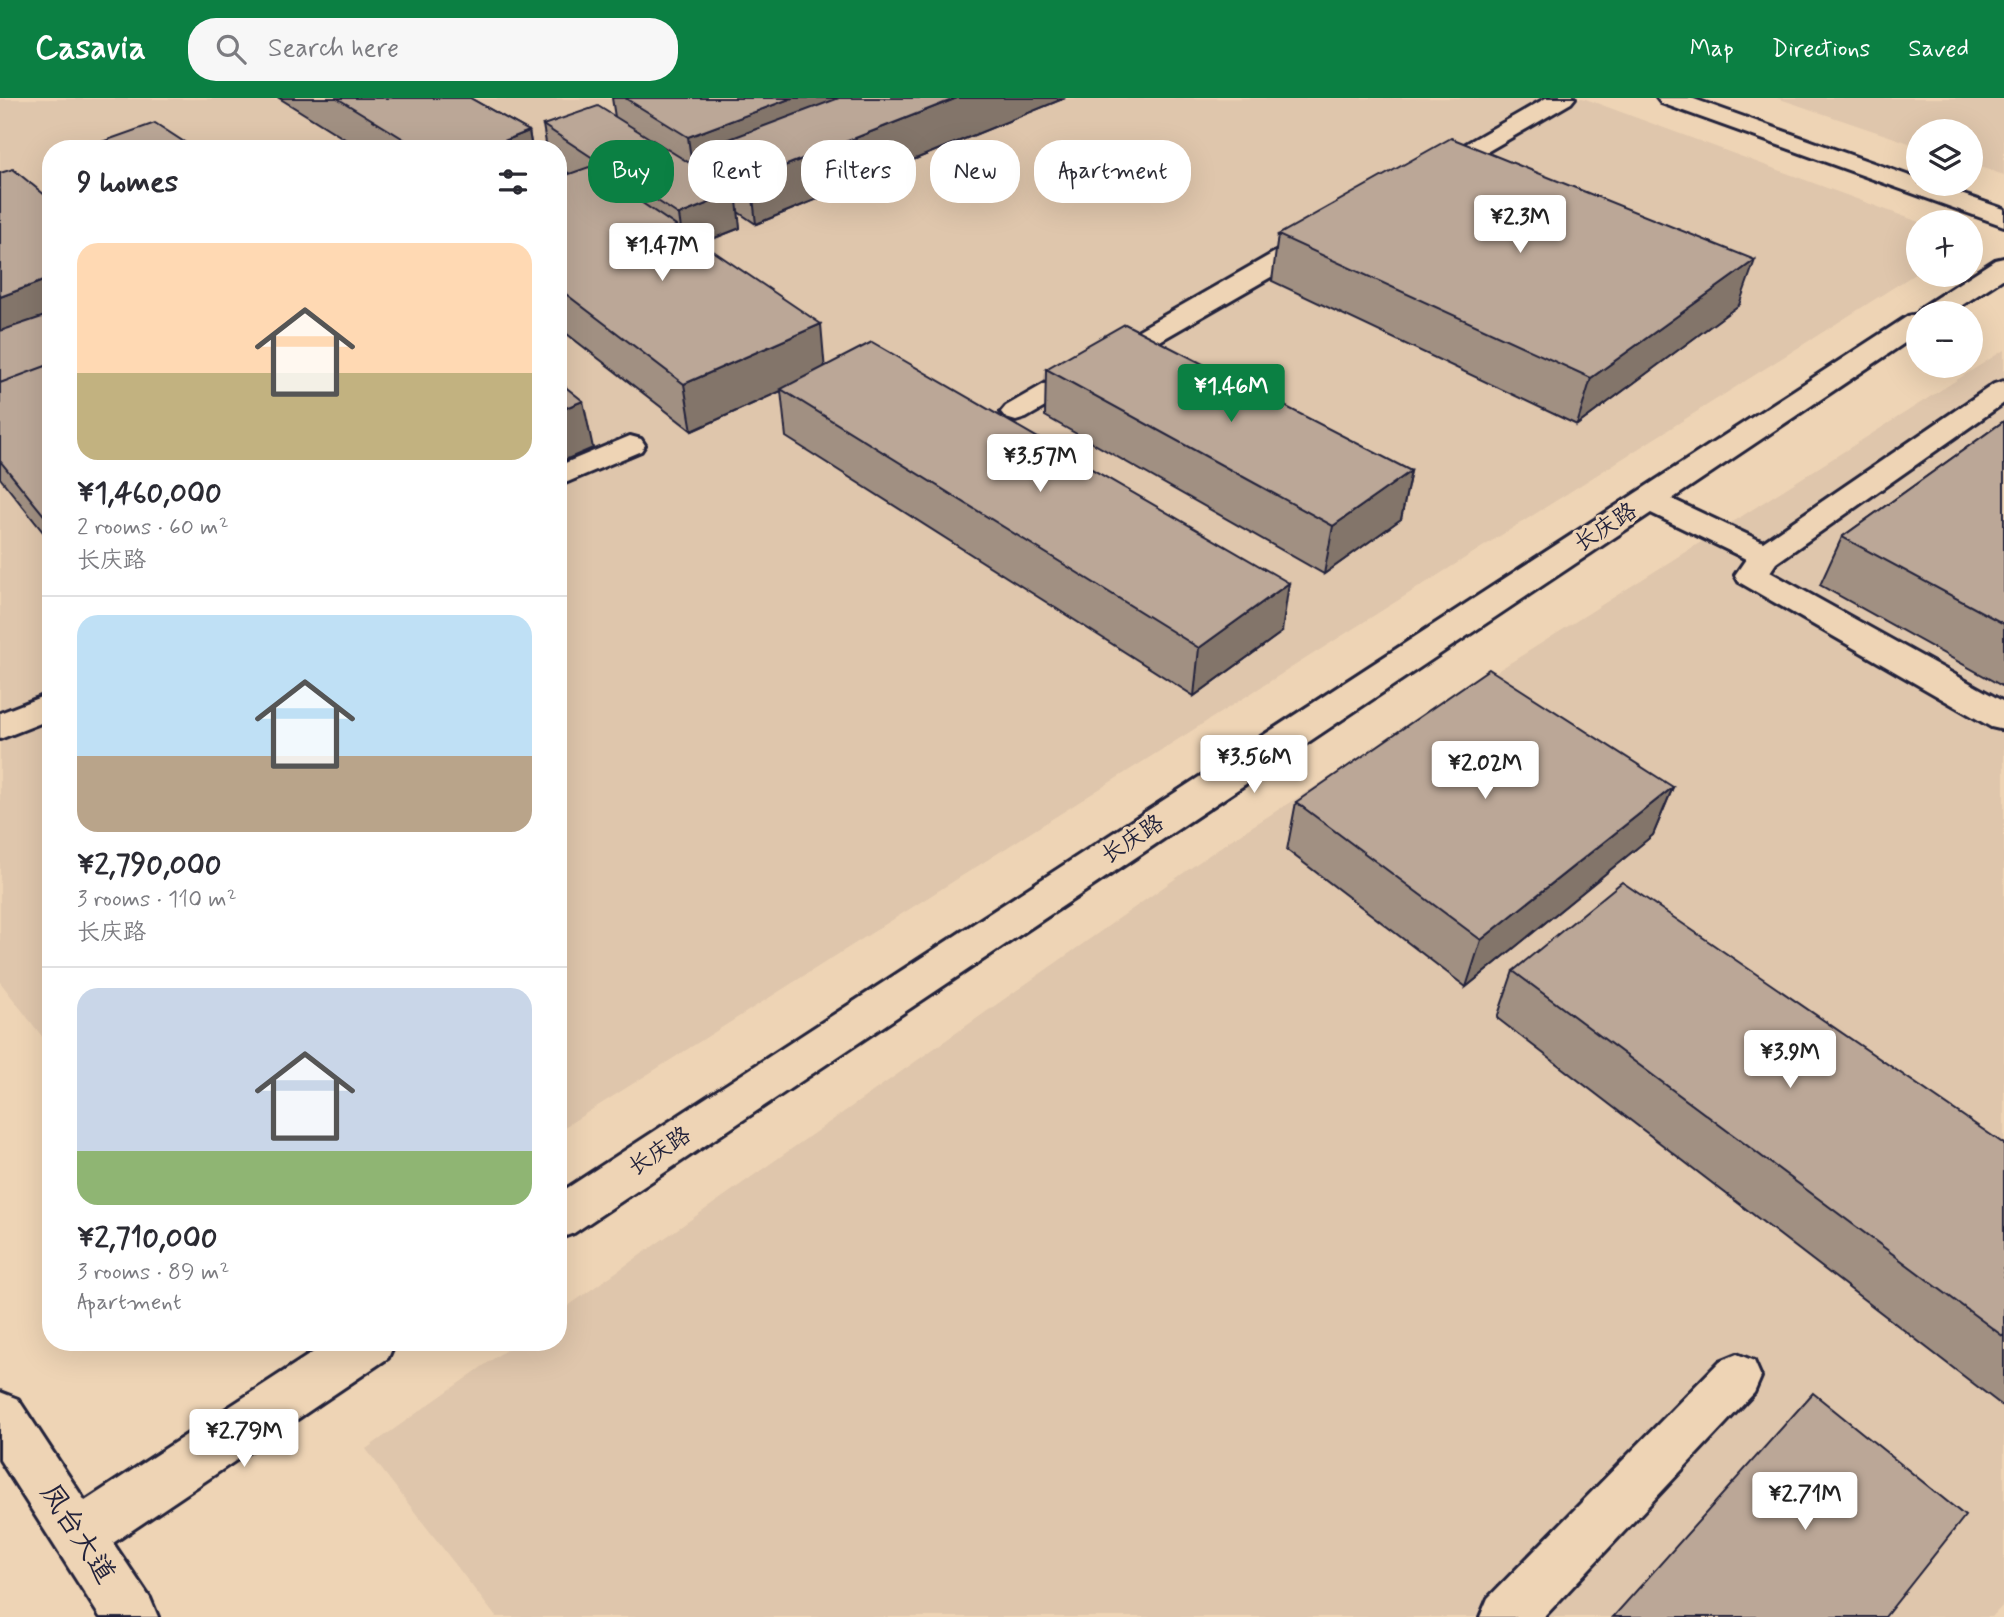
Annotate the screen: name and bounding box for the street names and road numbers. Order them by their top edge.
street label: 长庆路 [1569,497,1643,559]
street label: 长庆路 [1096,809,1170,871]
street label: 长庆路 [623,1121,697,1183]
street label: 凤台大道 [31,1477,123,1591]

